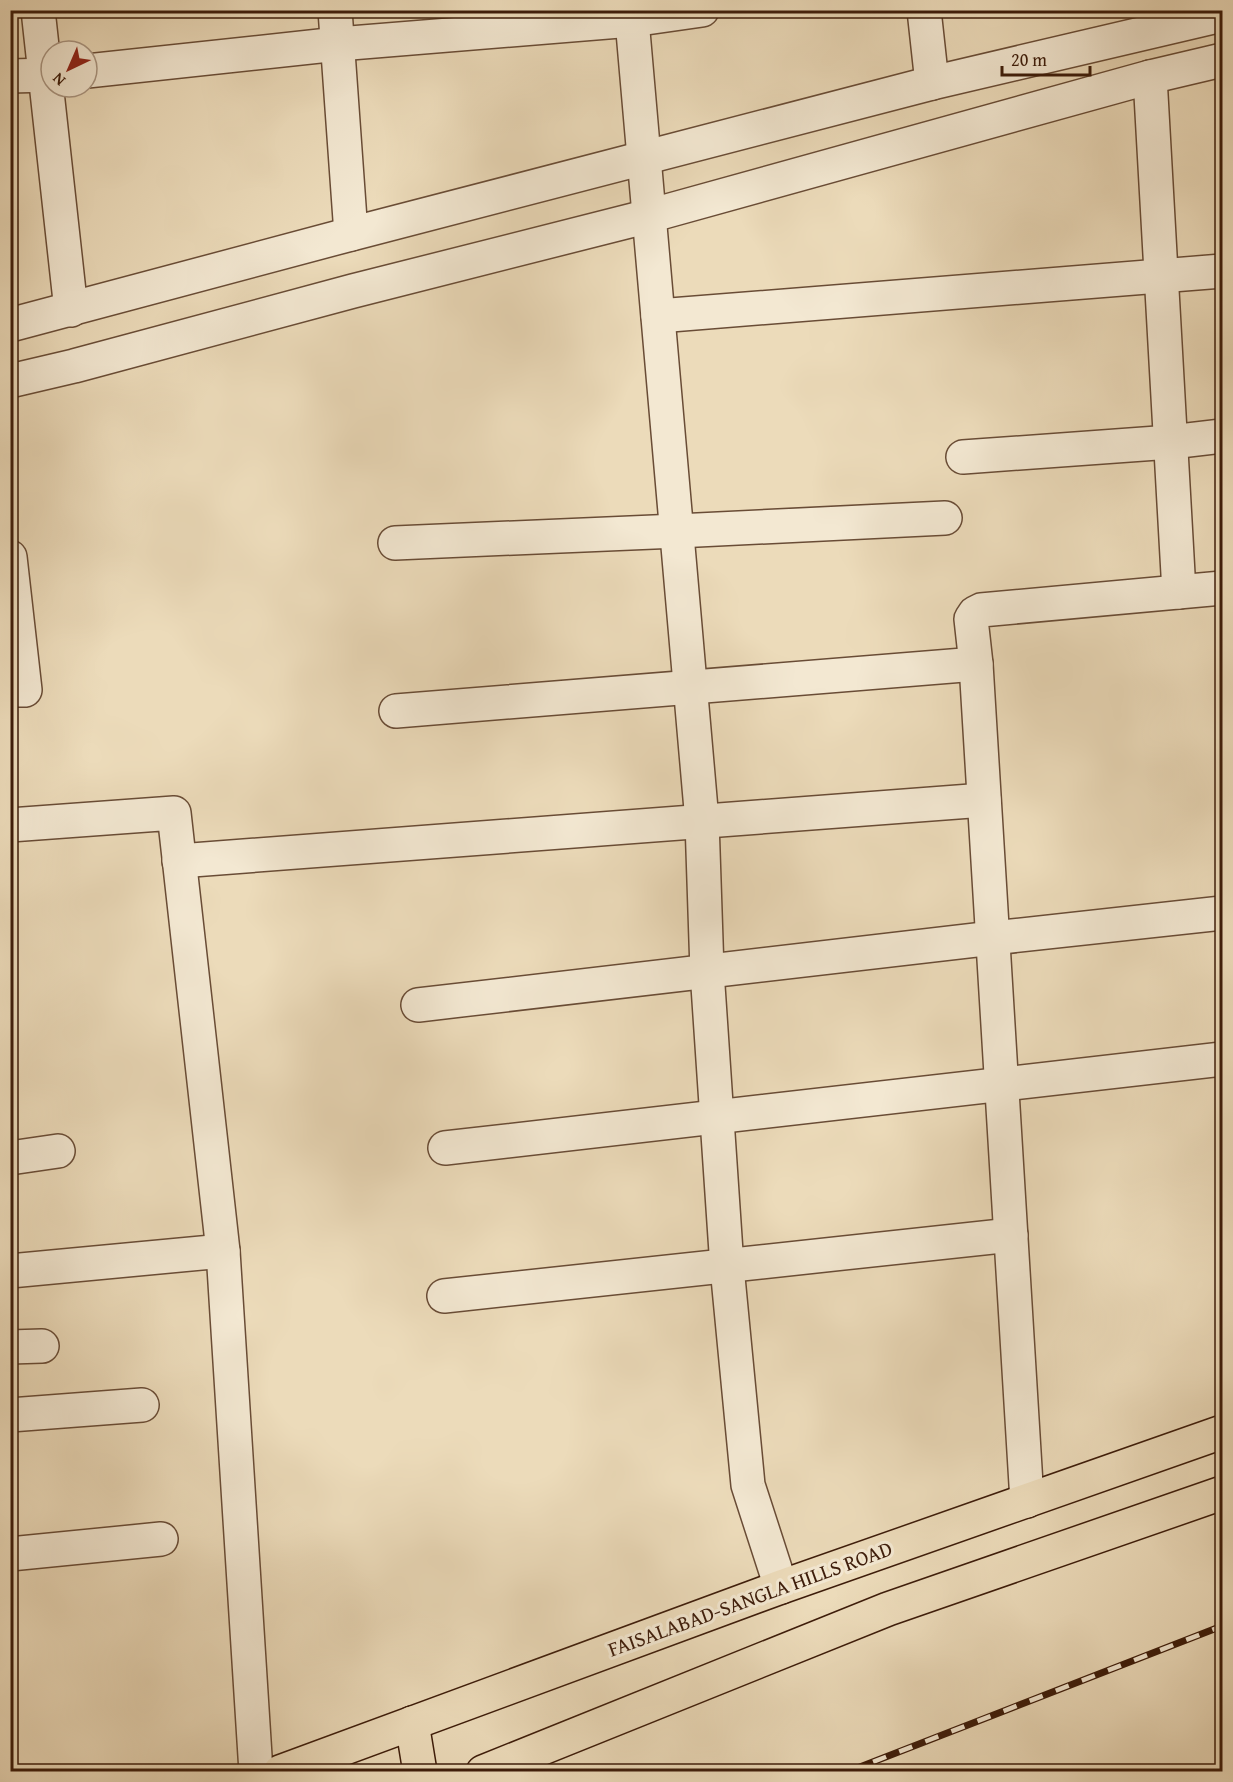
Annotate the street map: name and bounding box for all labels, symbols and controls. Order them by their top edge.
north arrow [39,39,99,99]
scale bar [1002,39,1090,77]
text: 20 m [1011,46,1047,73]
text: N [46,67,71,92]
street label: FAISALABAD-SANGLA HILLS ROAD [603,1533,896,1665]

